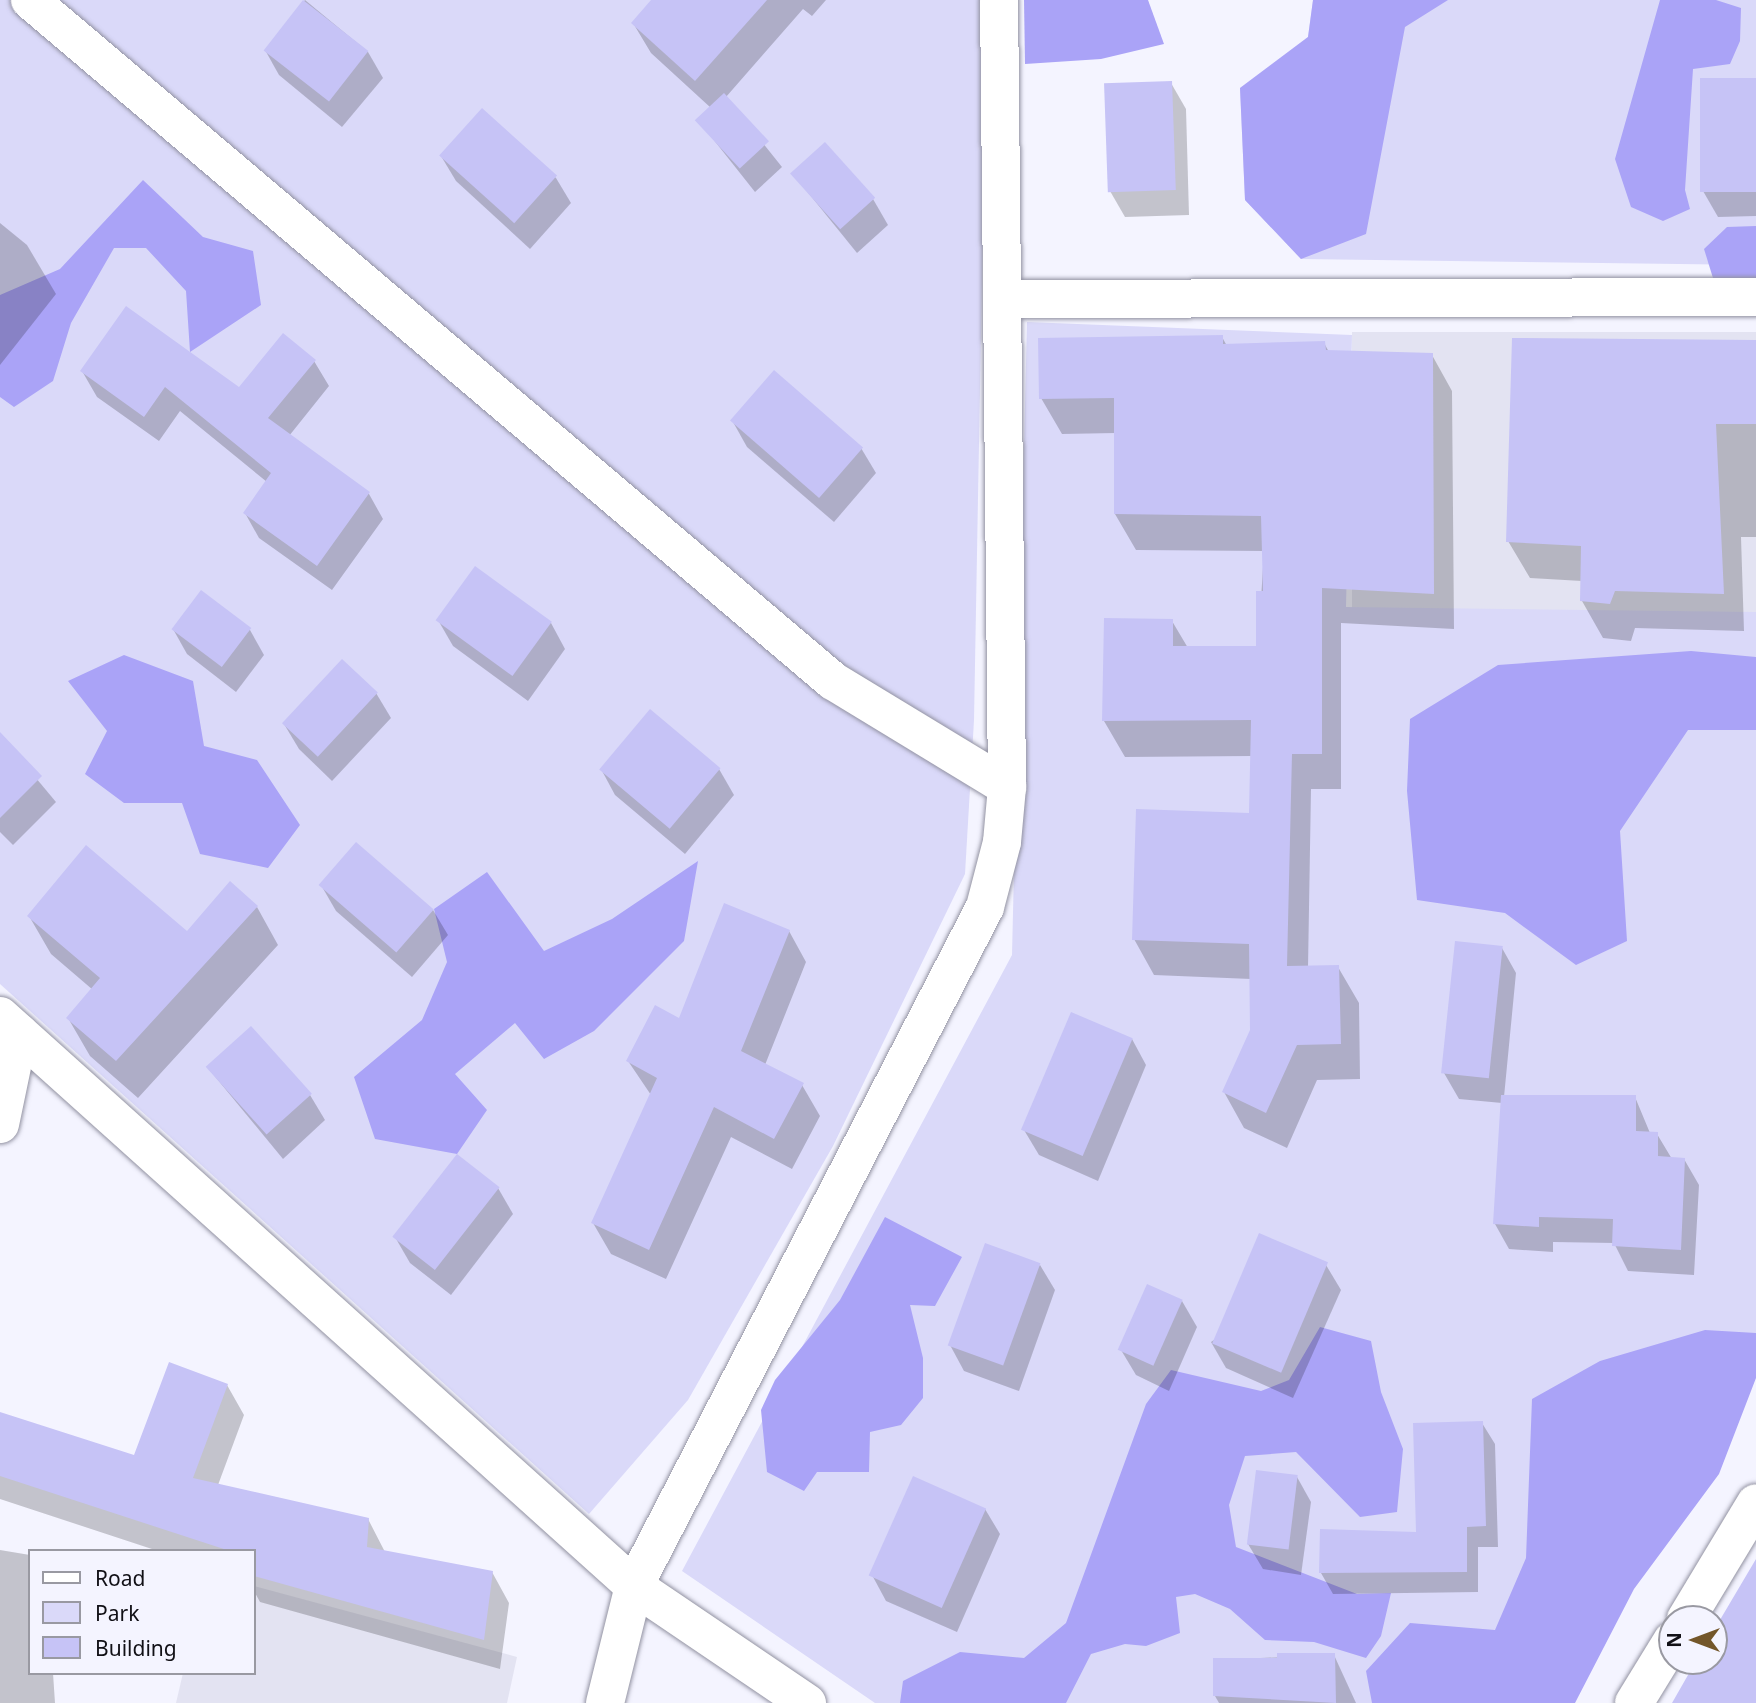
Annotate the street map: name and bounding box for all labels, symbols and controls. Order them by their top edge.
legend [28,1549,256,1675]
text: Road [95,1564,145,1592]
text: Park [95,1599,139,1627]
north arrow [1658,1605,1728,1675]
text: N [1661,1632,1687,1648]
text: Building [95,1634,177,1662]

